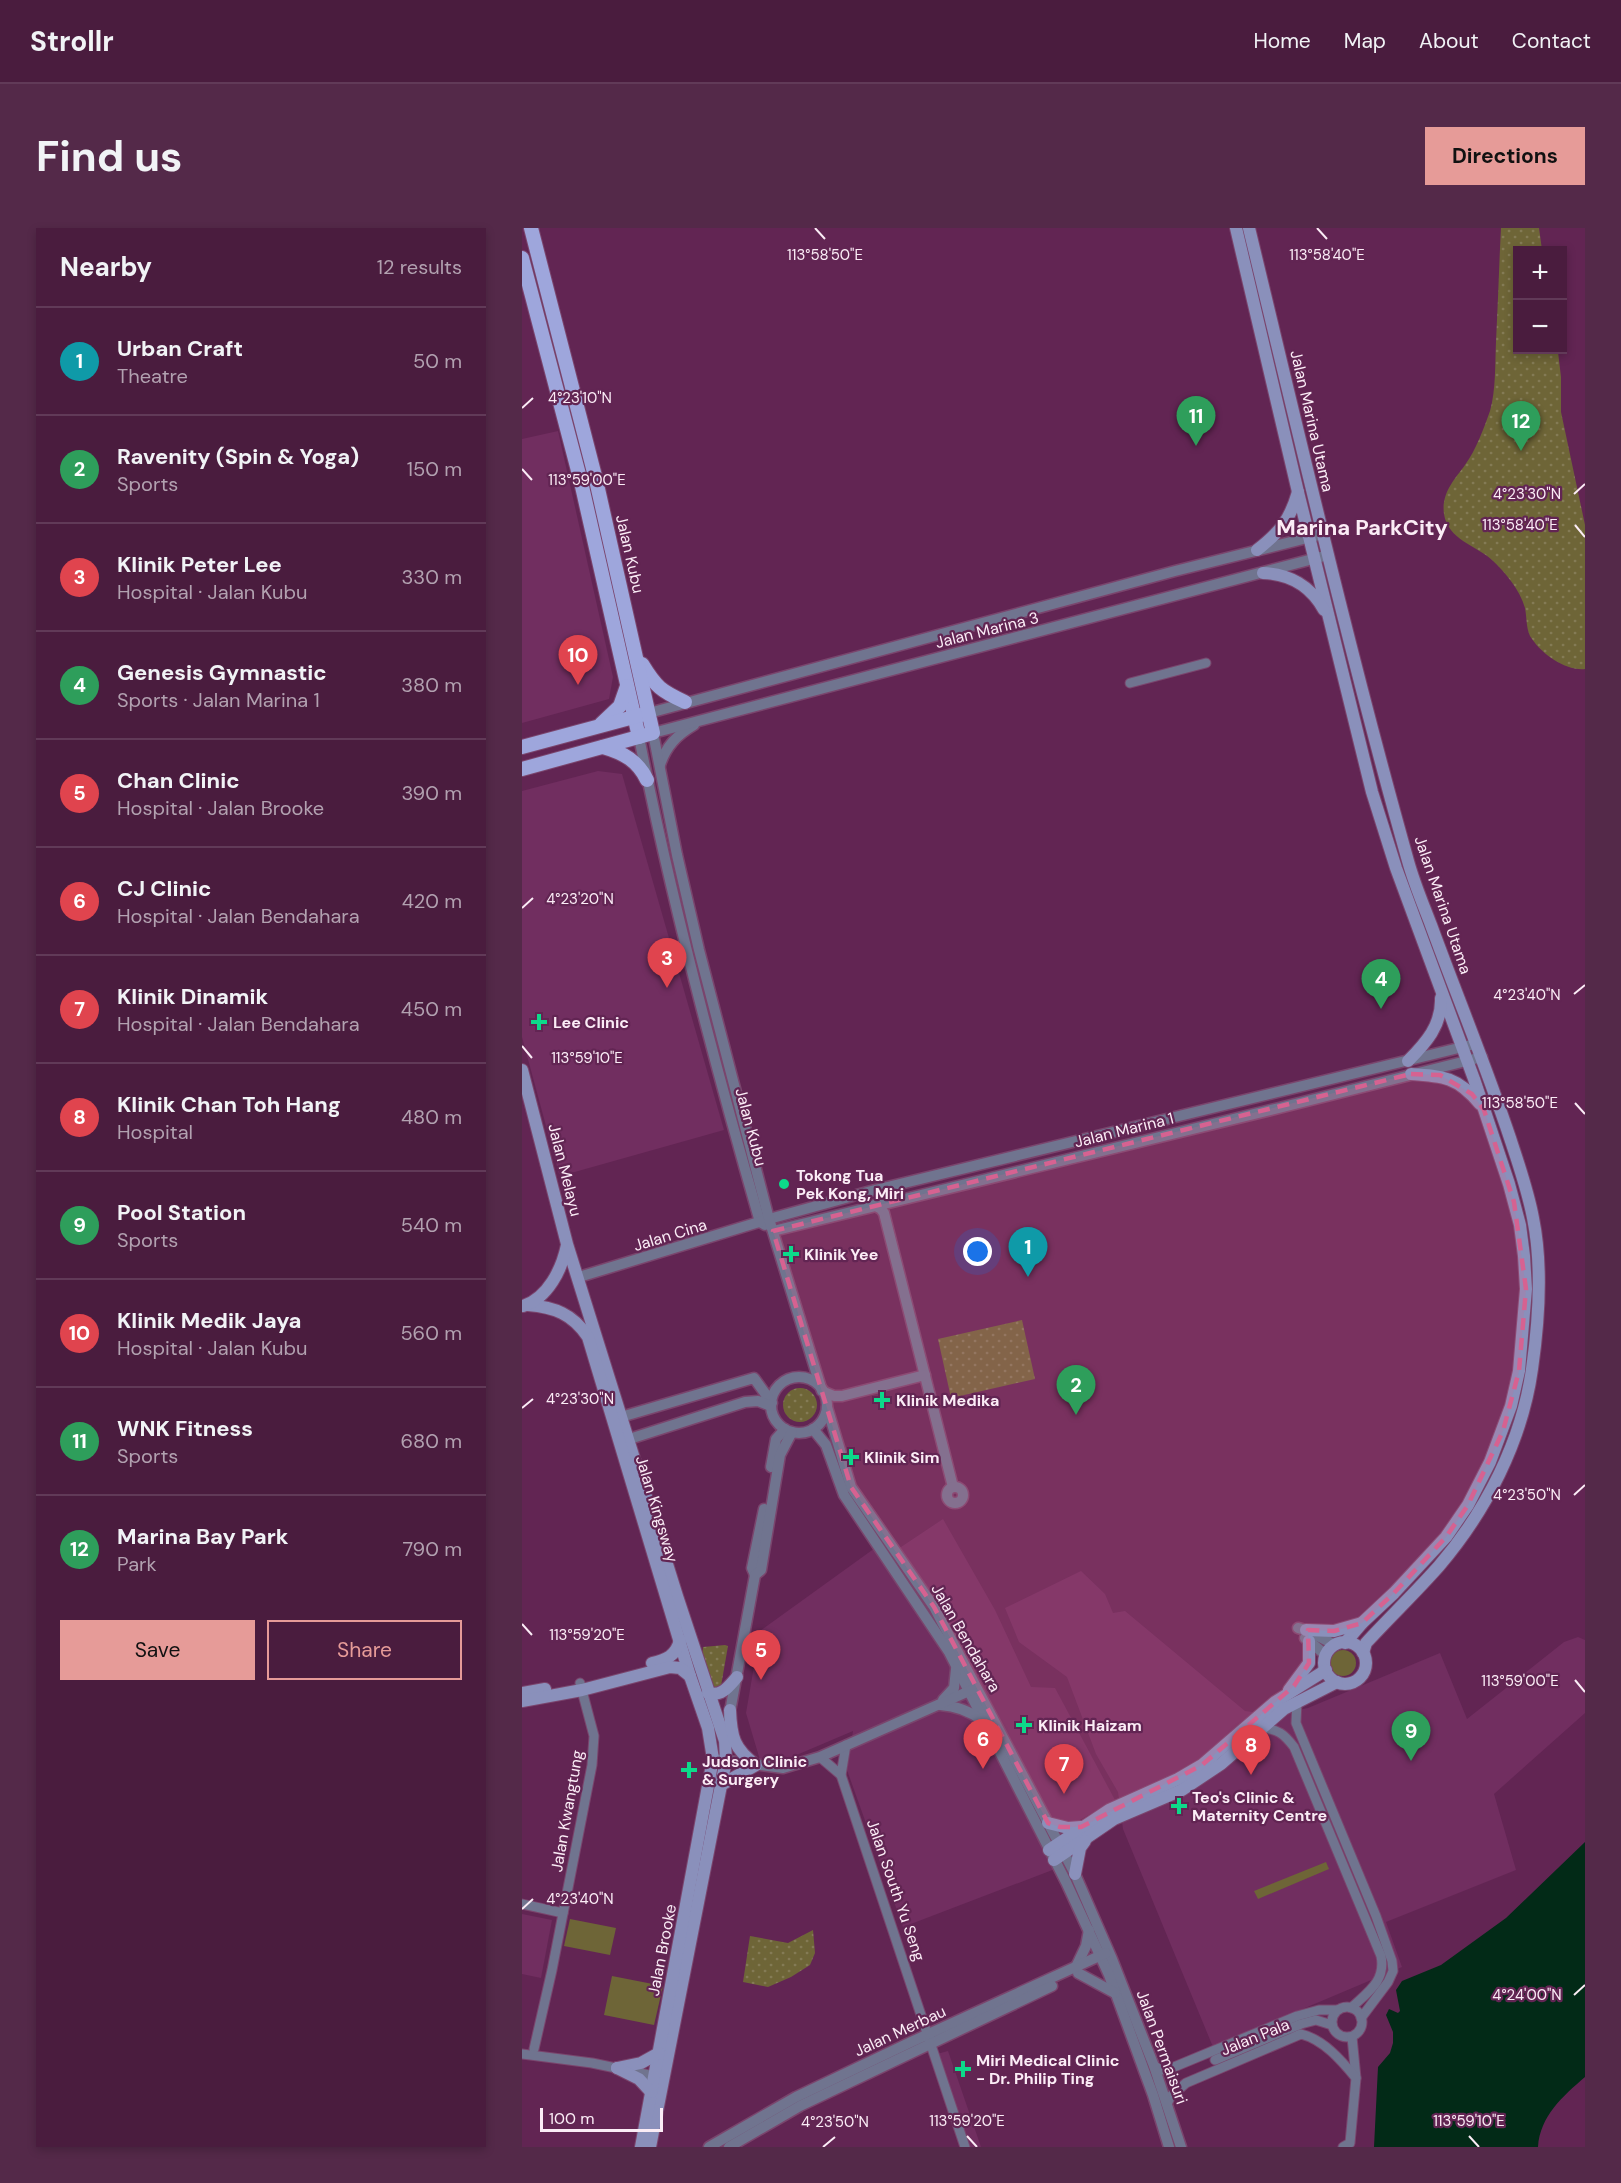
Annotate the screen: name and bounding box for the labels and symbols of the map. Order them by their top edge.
text: 113°58'50"E [787,245,863,265]
text: 113°58'40"E [1289,245,1365,265]
street label: Jalan Marina Utama [1285,348,1339,494]
text: 4°23'10"N [548,388,612,408]
pin: 11 [1176,396,1216,446]
pin: 12 [1502,402,1540,451]
text: 113°59'00"E [548,470,626,490]
text: 4°23'30"N [1493,484,1561,504]
street label: Jalan Kubu [611,513,649,595]
district label: Marina ParkCity [1276,513,1448,542]
text: 113°58'40"E [1482,515,1558,535]
street label: Jalan Marina 3 [933,607,1041,653]
pin: 10 [558,636,598,685]
street label: Jalan Marina Utama [1409,833,1477,977]
text: 4°23'20"N [546,889,614,909]
pin: 3 [648,938,686,988]
pin: 4 [1362,960,1400,1009]
text: 4°23'40"N [1493,985,1561,1005]
place label: Lee Clinic [553,1012,629,1033]
marker: Lee Clinic [530,1013,548,1031]
text: 113°59'10"E [551,1048,623,1068]
street label: Jalan Kubu [731,1086,771,1168]
text: 113°58'50"E [1482,1093,1558,1113]
street label: Jalan Marina 1 [1072,1108,1176,1152]
street label: Jalan Melayu [543,1121,587,1219]
place label: Tokong Tua Pek Kong, Miri [796,1165,904,1204]
marker: Tokong Tua Pek Kong, Miri [777,1177,791,1191]
street label: Jalan Cina [631,1214,709,1256]
pin: 1 [1008,1228,1048,1277]
your location [963,1237,992,1266]
place label: Klinik Yee [804,1244,878,1265]
marker: Klinik Yee [782,1245,800,1263]
pin: 2 [1056,1366,1096,1415]
text: 4°23'30"N [546,1389,614,1409]
place label: Klinik Medika [896,1390,999,1411]
marker: Klinik Medika [873,1391,891,1409]
place label: Klinik Sim [864,1447,939,1468]
marker: Klinik Sim [842,1448,860,1466]
street label: Jalan Kingsway [631,1453,683,1565]
text: 4°23'50"N [1493,1485,1561,1505]
street label: Jalan Bendahara [927,1580,1005,1696]
text: 113°59'20"E [549,1625,625,1645]
pin: 5 [742,1630,780,1680]
text: 113°59'00"E [1481,1671,1559,1691]
pin: 9 [1392,1712,1430,1761]
place label: Klinik Haizam [1038,1715,1142,1736]
marker: Klinik Haizam [1015,1716,1033,1734]
pin: 6 [964,1720,1002,1769]
pin: 8 [1232,1726,1270,1775]
pin: 7 [1044,1744,1084,1794]
street label: Jalan Kwangtung [546,1748,588,1874]
place label: Judson Clinic & Surgery [702,1751,807,1790]
marker: Judson Clinic & Surgery [680,1761,698,1779]
place label: Teo's Clinic & Maternity Centre [1192,1787,1327,1826]
marker: Teo's Clinic & Maternity Centre [1170,1797,1188,1815]
street label: Jalan South Yu Seng [862,1816,930,1964]
text: 4°23'40"N [546,1889,614,1909]
street label: Jalan Brooke [643,1902,681,1998]
text: 4°24'00"N [1492,1985,1562,2005]
street label: Jalan Permaisuri [1132,1987,1192,2107]
street label: Jalan Merbau [851,2001,949,2061]
street label: Jalan Pala [1218,2014,1292,2060]
place label: Miri Medical Clinic - Dr. Philip Ting [976,2050,1119,2089]
marker: Miri Medical Clinic - Dr. Philip Ting [954,2060,972,2078]
scale bar [540,2105,663,2132]
text: 113°59'20"E [929,2111,1005,2131]
text: 113°59'10"E [1433,2111,1505,2131]
text: 4°23'50"N [801,2112,869,2132]

